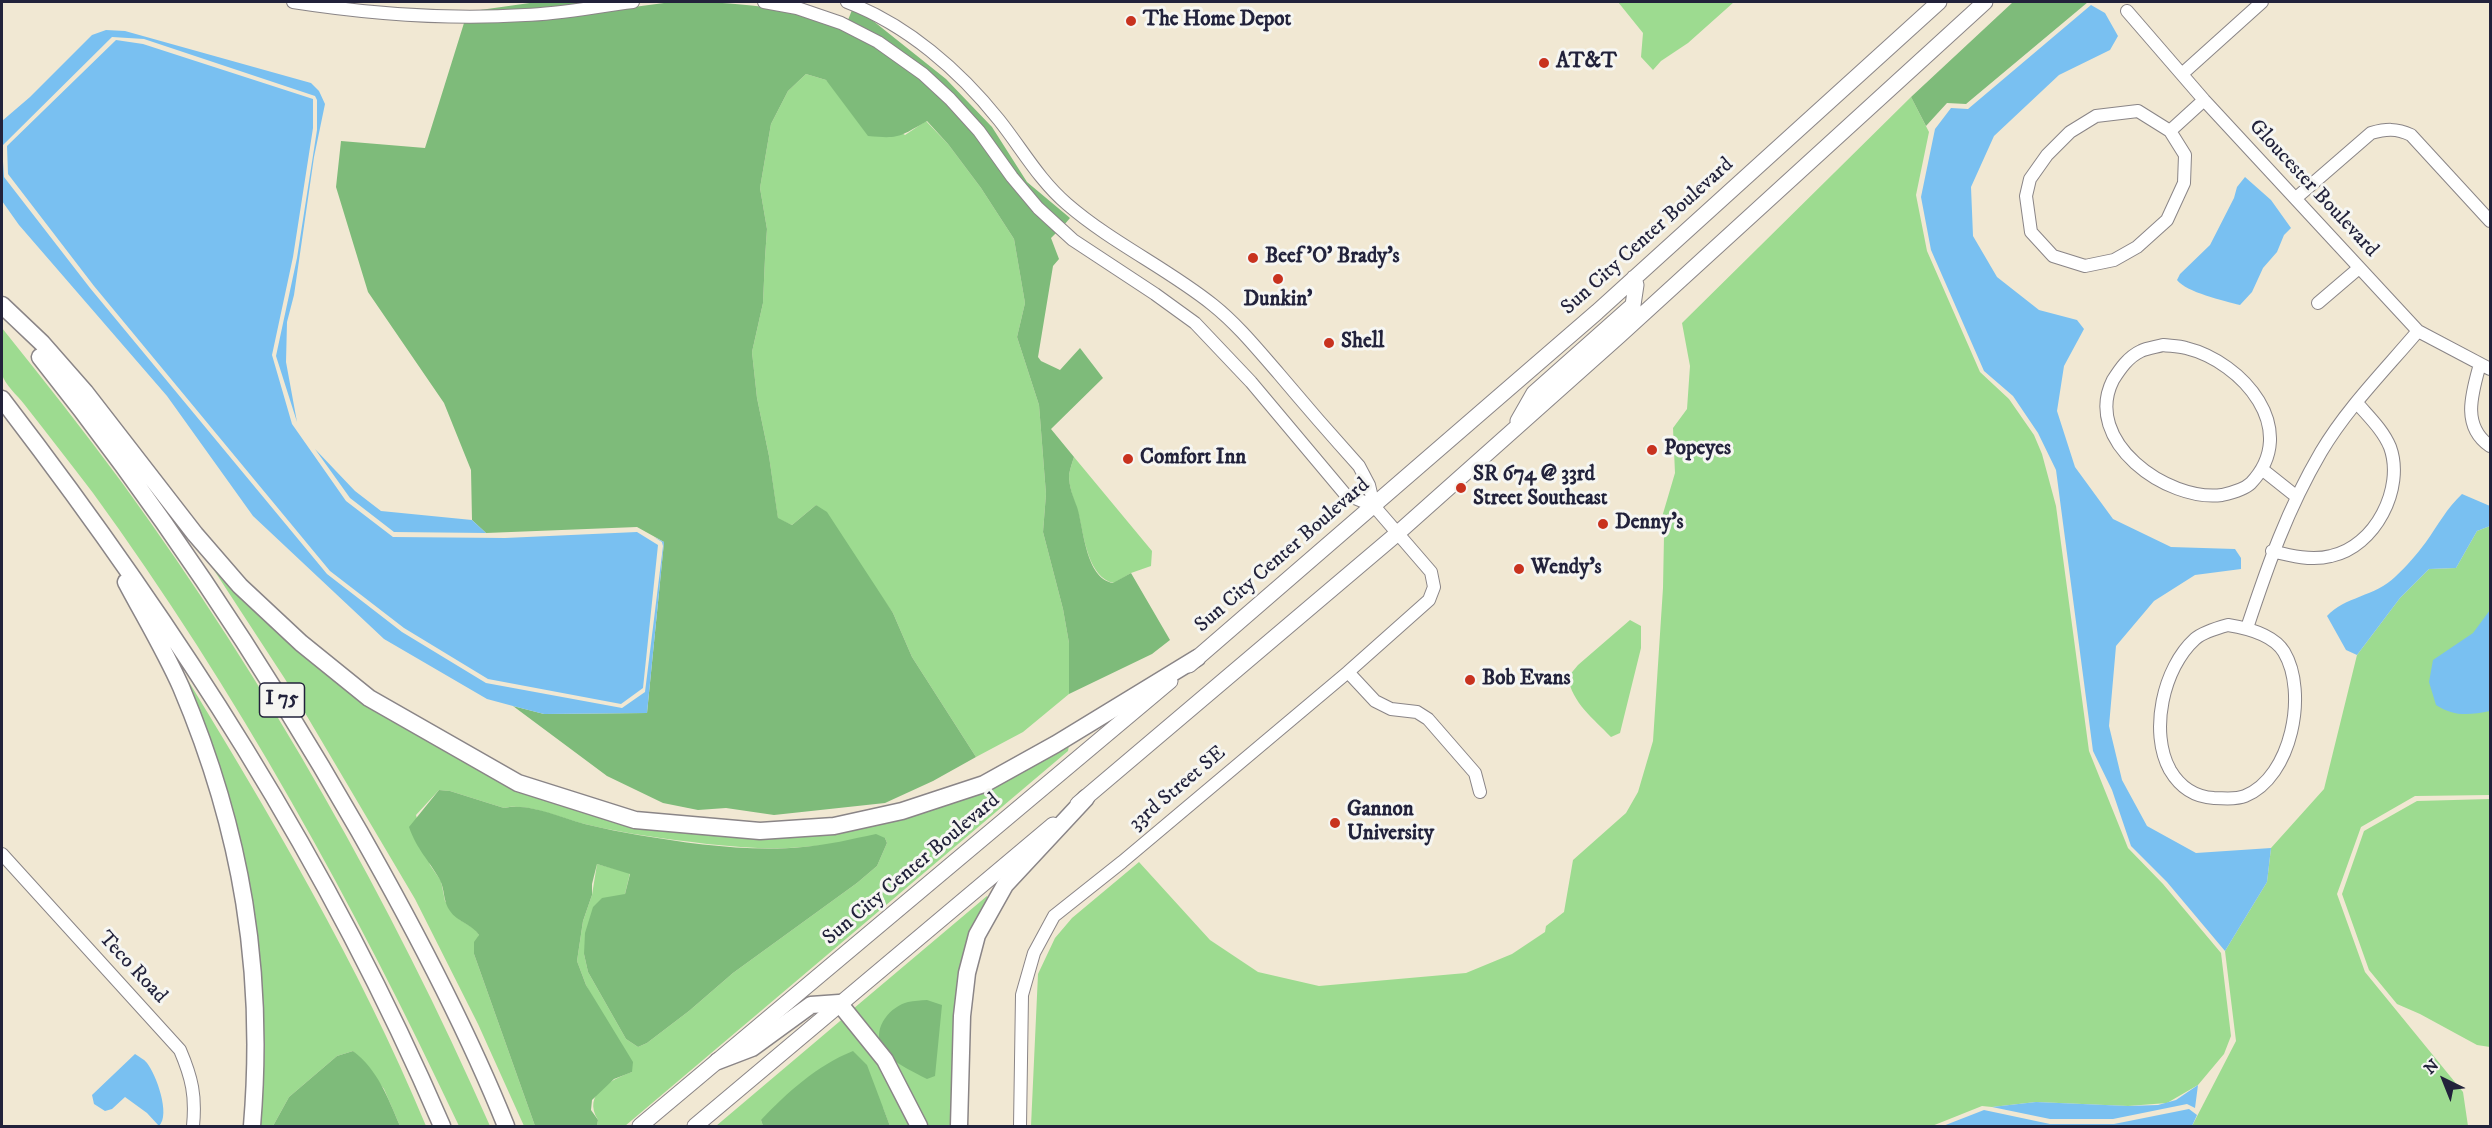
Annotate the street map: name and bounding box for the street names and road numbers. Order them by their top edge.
street label: Gloucester Boulevard [2243,115,2383,263]
street label: Sun City Center Boulevard [1557,153,1739,321]
street label: Sun City Center Boulevard [1190,473,1376,639]
road number: I 75 [260,683,304,717]
street label: 33rd Street SE [1125,741,1231,837]
street label: Sun City Center Boulevard [818,789,1006,951]
street label: Teco Road [92,927,172,1009]

